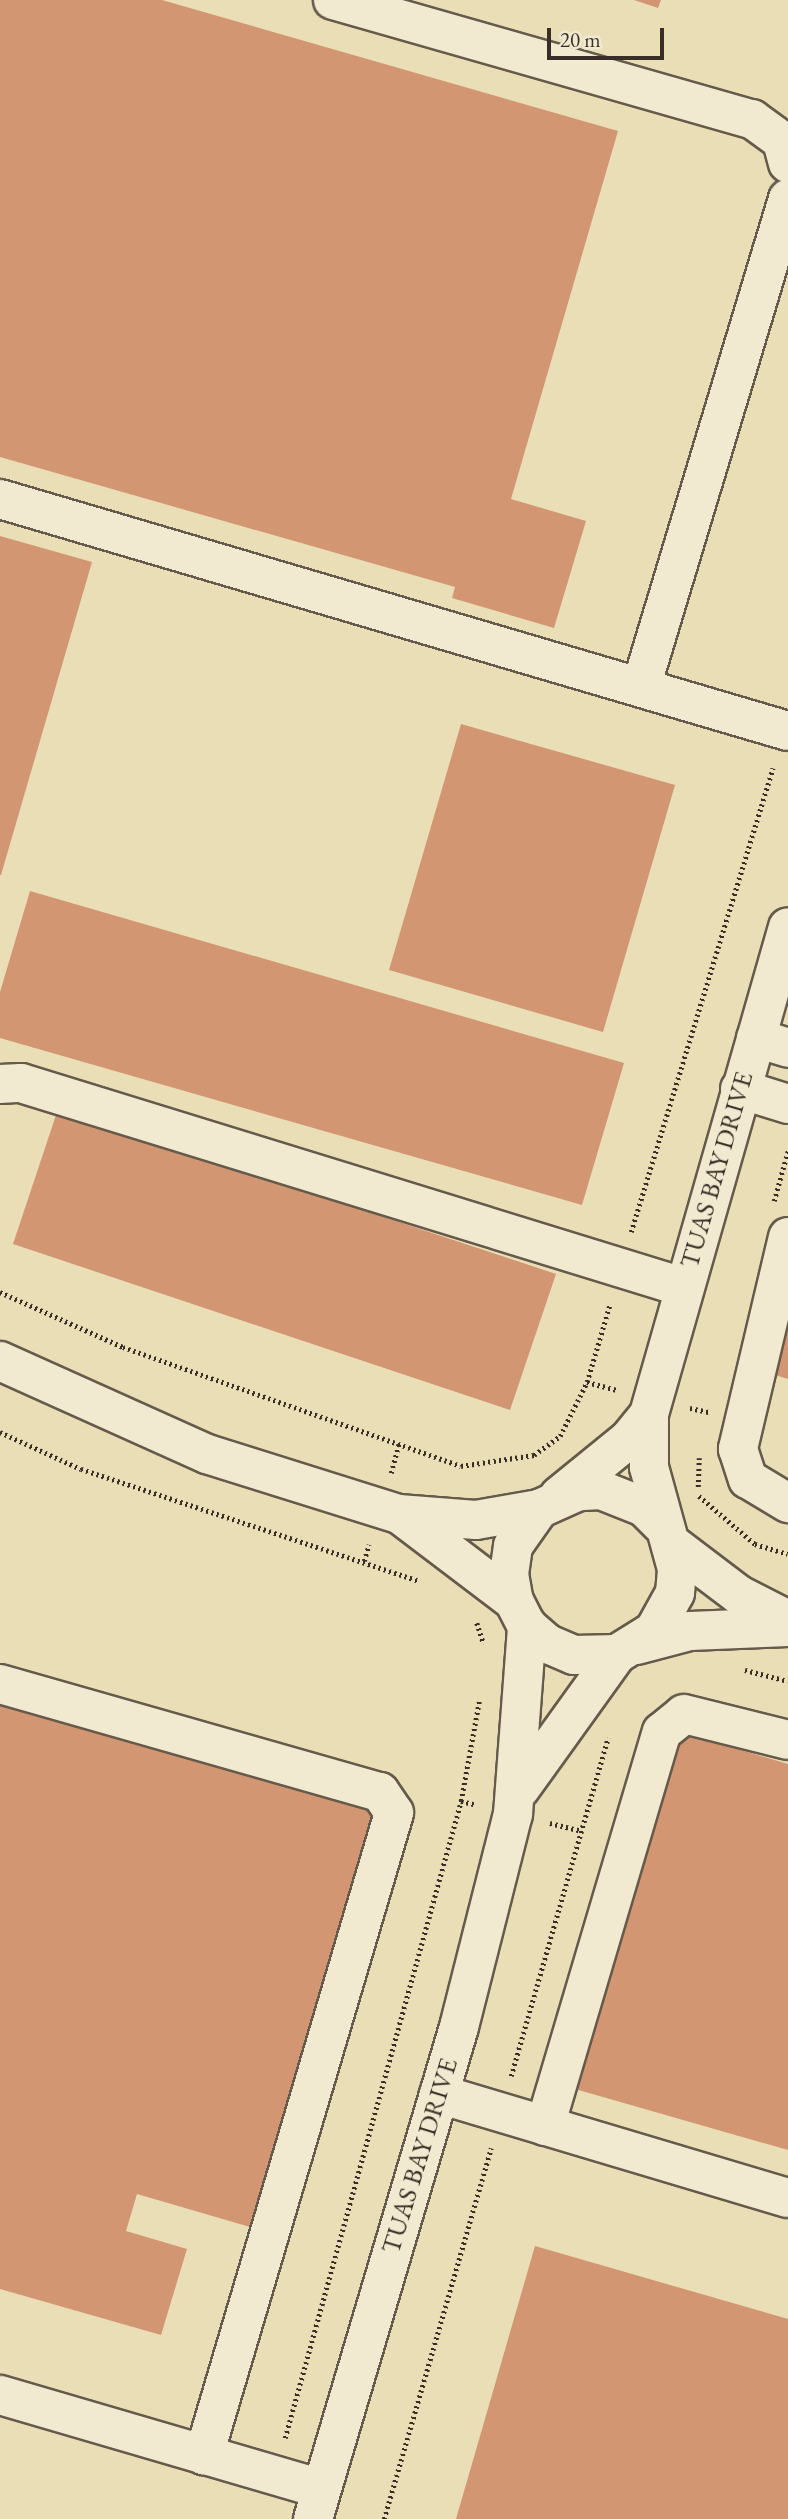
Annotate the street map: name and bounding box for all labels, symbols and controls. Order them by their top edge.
scale bar [550,14,667,58]
text: 20 m [560,26,601,53]
street label: TUAS BAY DRIVE [674,1068,760,1272]
street label: TUAS BAY DRIVE [375,2055,465,2257]

